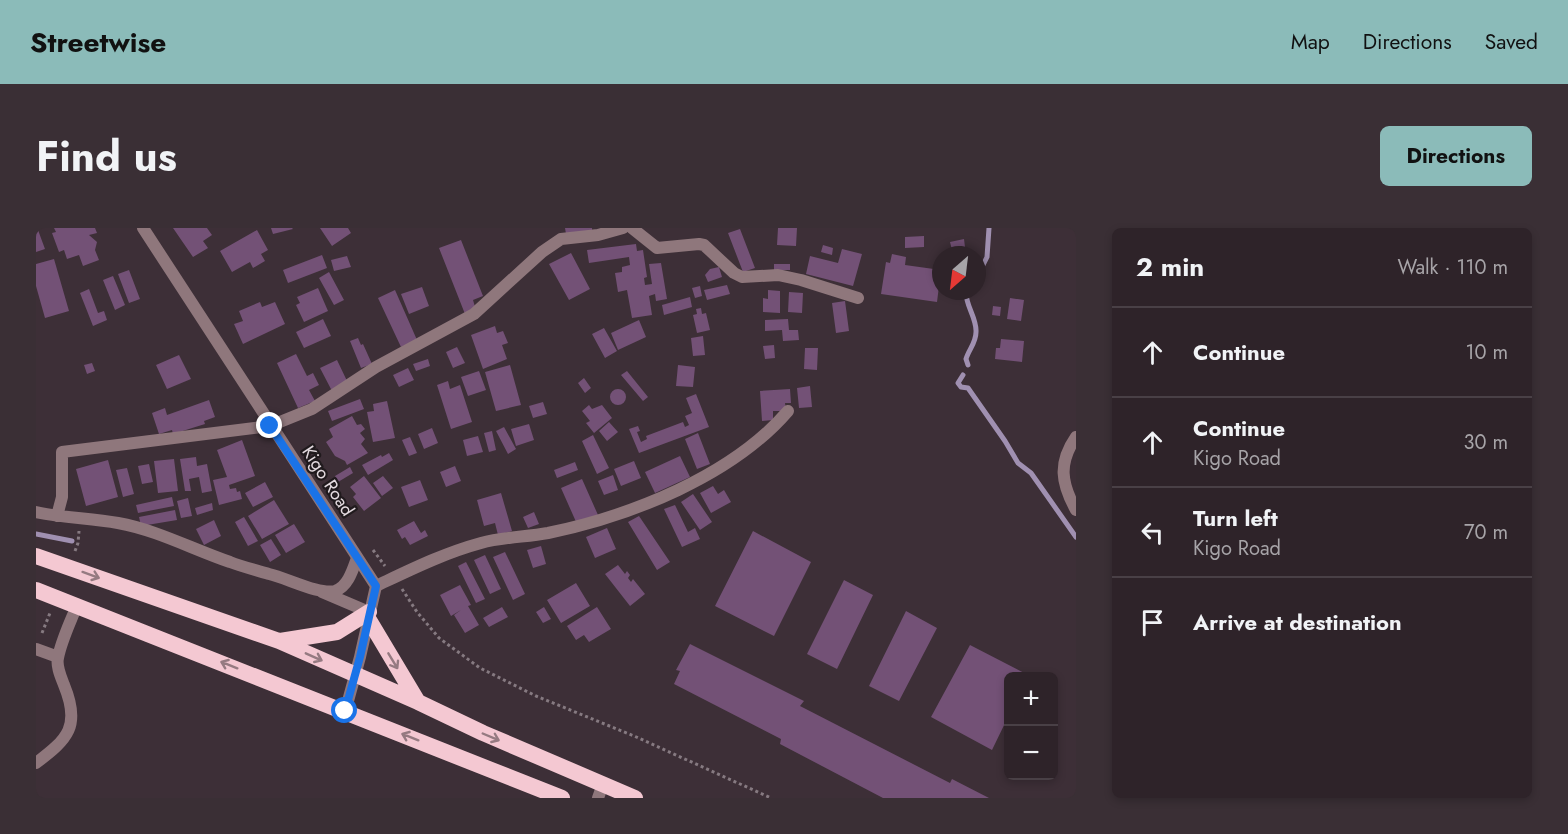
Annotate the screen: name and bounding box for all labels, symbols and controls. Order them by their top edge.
text: Streetwise [30,22,166,63]
text: Map [1291,27,1330,57]
text: Directions [1363,27,1452,57]
text: Saved [1485,27,1538,57]
text: Find us [36,126,177,187]
button: Directions [1380,126,1532,186]
north arrow [932,246,986,300]
text: 2 min [1136,248,1204,286]
text: Walk · 110 m [1398,253,1508,282]
icon: ahead [1136,336,1169,369]
text: Continue [1193,336,1285,368]
text: 10 m [1465,338,1508,367]
route end [256,412,282,438]
text: Continue [1193,412,1285,444]
icon: ahead [1136,426,1169,459]
text: 30 m [1463,428,1508,457]
street label: Kigo Road [296,441,360,521]
text: Kigo Road [1193,444,1281,473]
text: Turn left [1193,502,1278,534]
icon: left [1136,516,1169,549]
text: 70 m [1464,518,1508,547]
text: Kigo Road [1193,534,1281,563]
one-way arrow [81,570,100,581]
icon: arrive [1136,606,1169,639]
text: Arrive at destination [1193,606,1402,638]
one-way arrow [304,651,322,663]
one-way arrow [388,652,400,669]
one-way arrow [220,659,239,670]
map controls [1004,672,1058,780]
button: + [1004,672,1058,726]
route start [331,697,357,723]
button: − [1004,726,1058,780]
one-way arrow [401,731,420,742]
one-way arrow [482,732,500,743]

